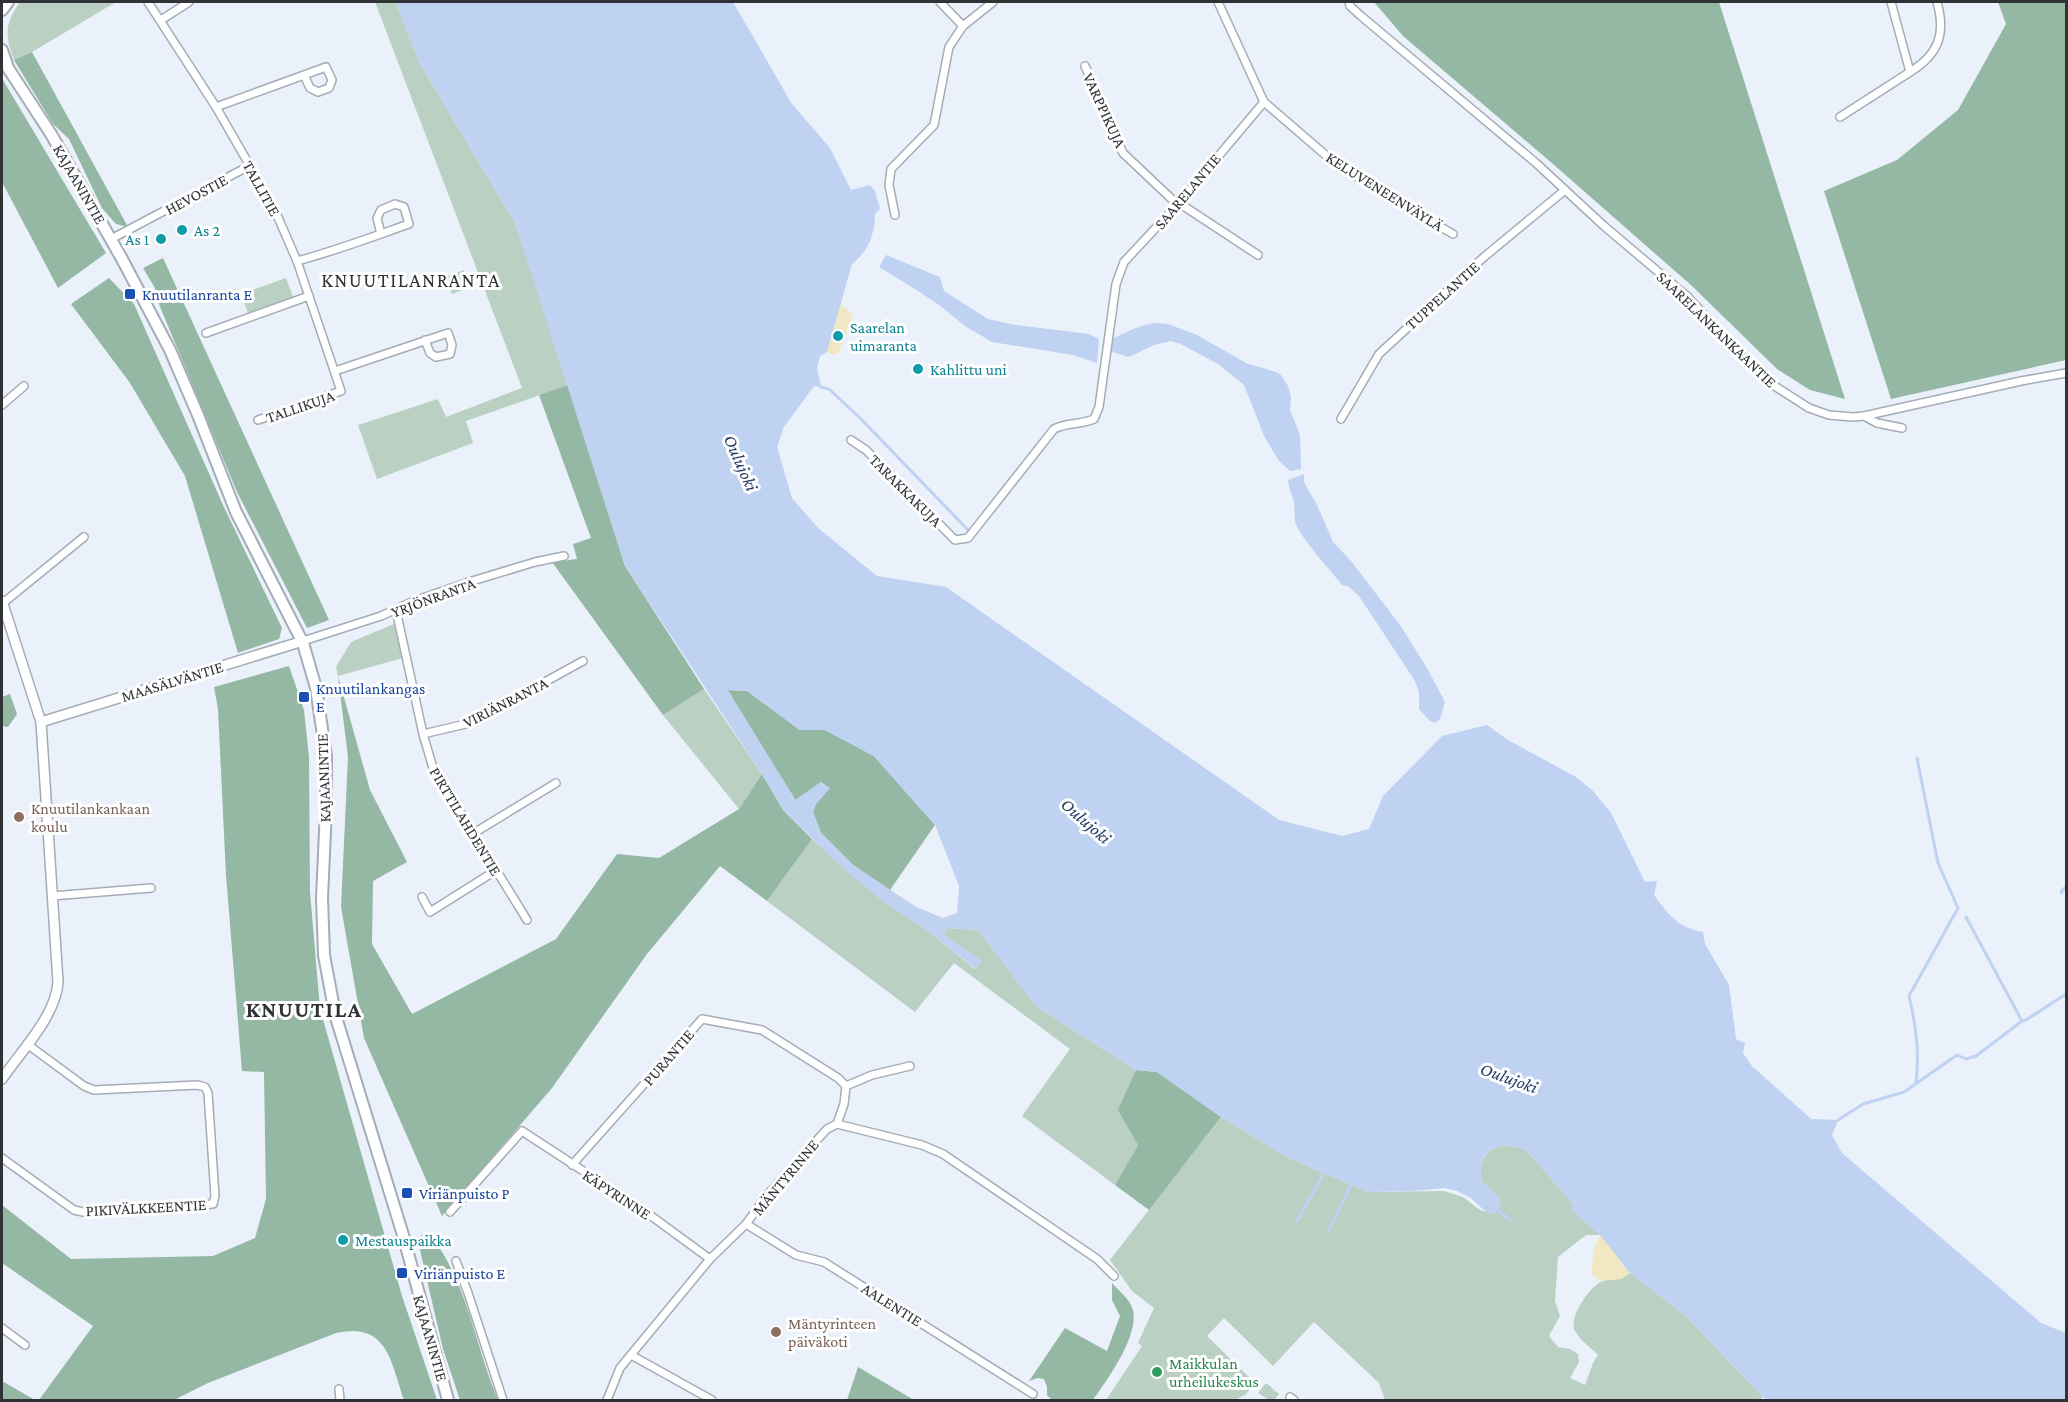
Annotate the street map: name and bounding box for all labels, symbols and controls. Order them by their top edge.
street label: VARPPIKUJA [1079,70,1130,152]
street label: KAJAANINTIE [49,141,109,228]
street label: KELUVENEENVÄYLÄ [1323,148,1447,235]
street label: SAARELANTIE [1151,150,1224,232]
street label: TALLITIE [240,158,284,219]
street label: HEVOSTIE [162,171,231,218]
place label: As 2 [194,222,220,239]
marker: As 2 [175,223,189,237]
place label: As 1 [125,231,149,248]
marker: As 1 [154,232,168,246]
street label: TUPPELANTIE [1402,258,1483,333]
street label: SAARELANKANKAANTIE [1654,268,1780,391]
district label: KNUUTILANRANTA [321,269,501,291]
place label: Knuutilanranta E [142,286,252,303]
marker: Knuutilanranta E [123,287,137,301]
place label: Saarelan uimaranta [850,319,918,354]
marker: Saarelan uimaranta [831,329,845,343]
place label: Kahlittu uni [930,361,1007,378]
marker: Kahlittu uni [911,362,925,376]
street label: TALLIKUJA [264,387,338,427]
water label: Oulujoki [719,432,762,495]
street label: TARAKKAKUJA [865,451,946,531]
street label: YRJÖNRANTA [389,574,479,622]
street label: MAASÄLVÄNTIE [119,658,225,705]
street label: VIRIÄNRANTA [460,673,551,731]
place label: Knuutilankangas E [316,680,425,715]
marker: Knuutilankangas E [297,690,311,704]
street label: KAJAANINTIE [313,733,335,823]
street label: PIRTTILAHDENTIE [427,764,505,879]
water label: Oulujoki [1056,794,1115,849]
place label: Knuutilankankaan koulu [31,800,150,835]
marker: Knuutilankankaan koulu [12,810,26,824]
district label: KNUUTILA [246,997,362,1022]
street label: PURANTIE [639,1026,698,1089]
water label: Oulujoki [1477,1058,1540,1099]
street label: MÄNTYRINNE [749,1136,822,1219]
street label: KÄPYRINNE [579,1166,654,1223]
place label: Viriänpuisto P [419,1185,509,1203]
marker: Viriänpuisto P [400,1186,414,1200]
street label: PIKIVÄLKKEENTIE [85,1196,207,1219]
place label: Mestauspaikka [355,1232,452,1250]
marker: Mestauspaikka [336,1233,350,1247]
place label: Viriänpuisto E [414,1265,505,1283]
marker: Viriänpuisto E [395,1266,409,1280]
street label: AALENTIE [859,1279,925,1330]
street label: KAJAANINTIE [409,1293,451,1384]
place label: Mäntyrinteen päiväkoti [788,1315,877,1351]
marker: Mäntyrinteen päiväkoti [769,1325,783,1339]
place label: Maikkulan urheilukeskus [1169,1355,1259,1390]
marker: Maikkulan urheilukeskus [1150,1365,1164,1379]

